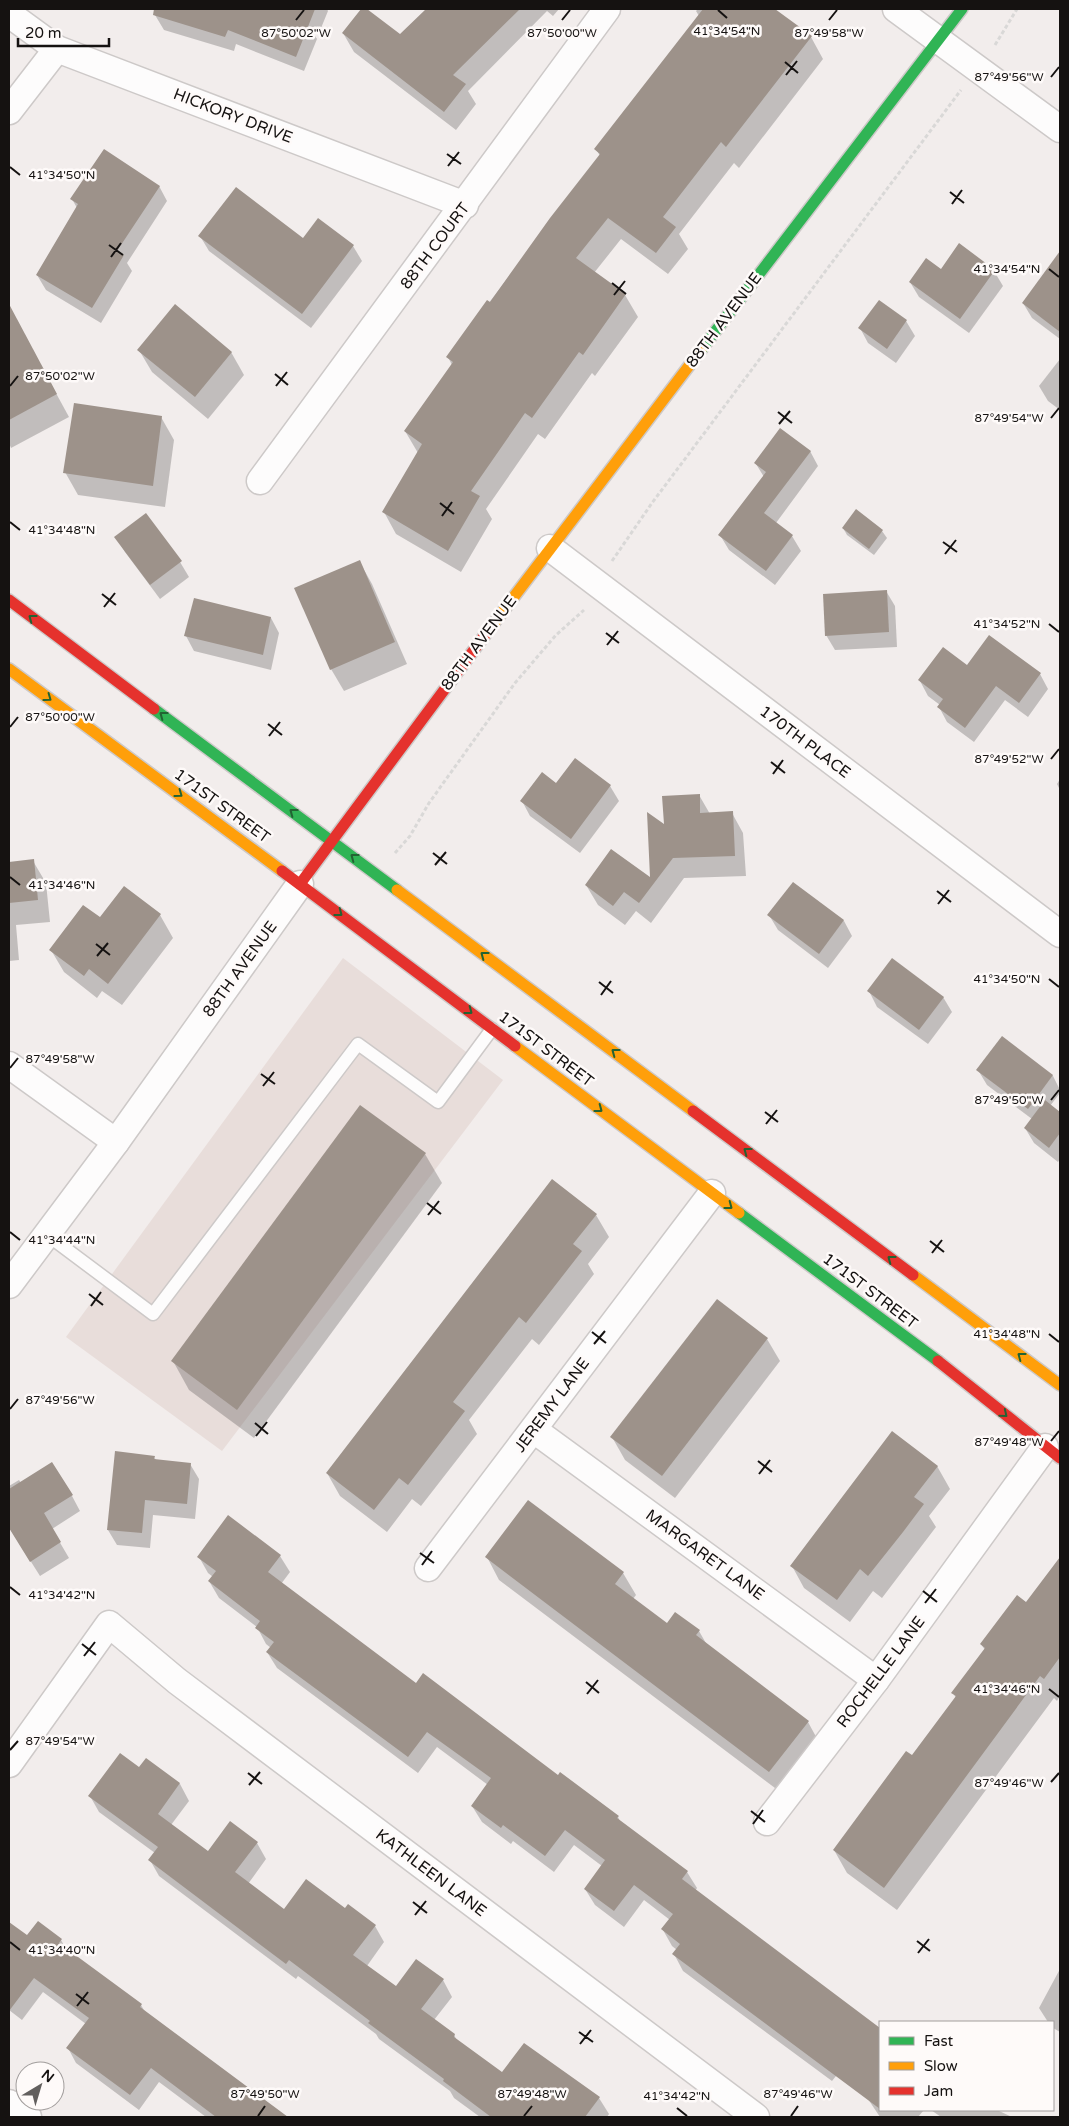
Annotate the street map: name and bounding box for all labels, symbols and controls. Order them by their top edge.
scale bar [18,15,109,47]
text: 20 m [25,24,62,42]
text: 41°34'54"N [694,24,761,38]
text: 87°50'02"W [261,26,331,40]
text: 87°50'00"W [527,26,597,40]
text: 87°49'58"W [794,26,864,40]
text: 87°49'56"W [974,70,1044,84]
street label: HICKORY DRIVE [171,84,295,148]
text: 41°34'50"N [29,168,96,182]
street label: 88TH COURT [396,199,474,293]
text: 41°34'54"N [974,262,1041,276]
street label: 88TH AVENUE [682,269,766,371]
text: 87°50'02"W [25,369,95,383]
text: 87°49'54"W [974,411,1044,425]
text: 41°34'48"N [29,523,96,537]
street label: 88TH AVENUE [437,592,521,694]
one-way arrow [29,615,38,624]
text: 41°34'52"N [974,617,1041,631]
one-way arrow [42,692,52,701]
street label: 170TH PLACE [756,701,854,783]
text: 87°50'00"W [25,710,95,724]
one-way arrow [159,712,169,721]
text: 87°49'52"W [974,752,1044,766]
street label: 171ST STREET [170,764,274,848]
one-way arrow [173,789,182,797]
one-way arrow [289,809,299,818]
one-way arrow [351,855,360,863]
text: 41°34'46"N [29,878,96,892]
one-way arrow [333,908,342,916]
street label: 88TH AVENUE [198,917,282,1021]
one-way arrow [481,951,490,961]
text: 41°34'50"N [974,972,1041,986]
one-way arrow [463,1006,472,1014]
street label: 171ST STREET [495,1007,598,1091]
one-way arrow [612,1049,621,1057]
text: 87°49'58"W [25,1052,95,1066]
text: 87°49'50"W [974,1093,1044,1107]
one-way arrow [593,1103,603,1112]
one-way arrow [744,1148,753,1156]
one-way arrow [723,1200,733,1209]
text: 41°34'44"N [29,1233,96,1247]
street label: 171ST STREET [819,1249,922,1333]
one-way arrow [888,1256,897,1264]
text: 41°34'48"N [974,1327,1041,1341]
one-way arrow [1017,1353,1027,1362]
street label: JEREMY LANE [510,1354,594,1456]
text: 87°49'56"W [25,1393,95,1407]
one-way arrow [999,1408,1008,1417]
text: 87°49'48"W [974,1435,1044,1449]
street label: MARGARET LANE [642,1505,768,1605]
text: 41°34'42"N [29,1588,96,1602]
street label: ROCHELLE LANE [833,1612,929,1732]
text: 41°34'46"N [974,1682,1041,1696]
text: 87°49'54"W [25,1734,95,1748]
text: 87°49'46"W [974,1776,1044,1790]
street label: KATHLEEN LANE [372,1825,490,1921]
text: 41°34'40"N [29,1943,96,1957]
legend [879,2021,1054,2111]
text: Fast [924,2032,954,2050]
text: Slow [924,2057,958,2075]
north arrow [15,2061,65,2111]
text: N [38,2066,57,2086]
text: Jam [924,2082,953,2100]
text: 87°49'50"W [230,2087,300,2101]
text: 87°49'48"W [497,2087,567,2101]
text: 87°49'46"W [763,2087,833,2101]
text: 41°34'42"N [644,2089,711,2103]

